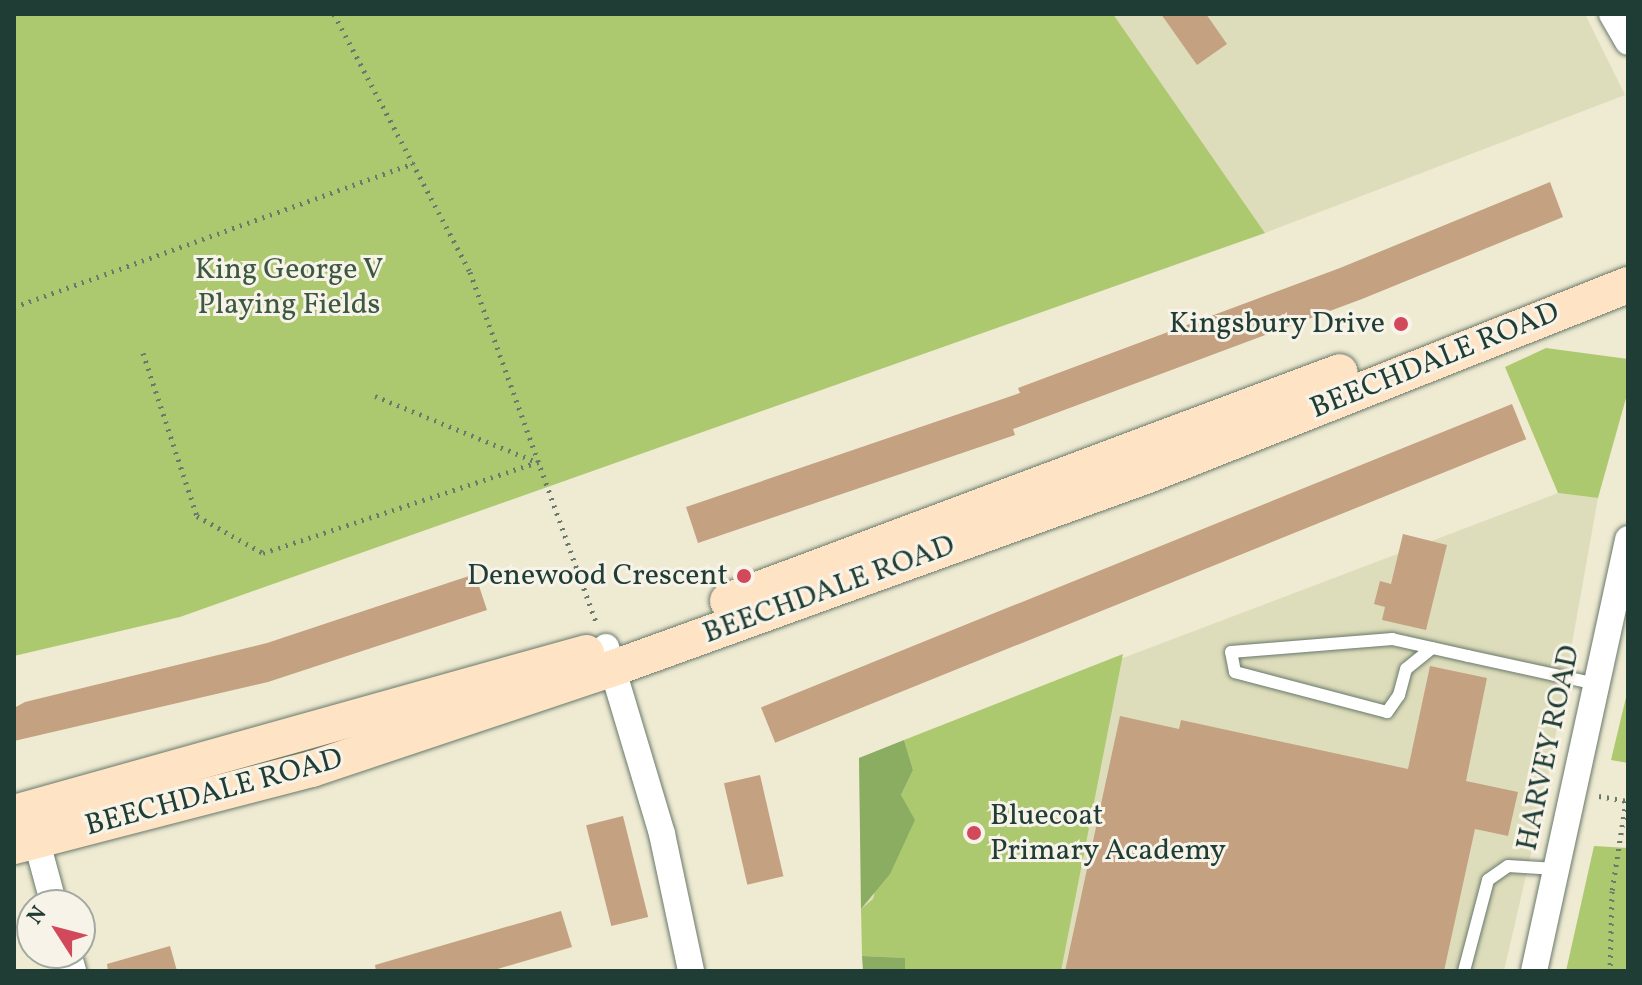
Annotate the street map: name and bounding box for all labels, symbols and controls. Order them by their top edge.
park label: King George V Playing Fields [194,252,384,322]
street label: BEECHDALE ROAD [1305,295,1565,427]
place label: Kingsbury Drive [1168,306,1385,342]
marker: Kingsbury Drive [1392,315,1410,333]
street label: BEECHDALE ROAD [698,528,960,652]
place label: Denewood Crescent [467,558,728,594]
marker: Denewood Crescent [735,567,753,585]
street label: HARVEY ROAD [1510,642,1588,854]
street label: BEECHDALE ROAD [81,741,347,845]
place label: Bluecoat Primary Academy [990,798,1227,868]
marker: Bluecoat Primary Academy [965,824,983,842]
north arrow [16,889,96,969]
text: N [21,900,55,931]

